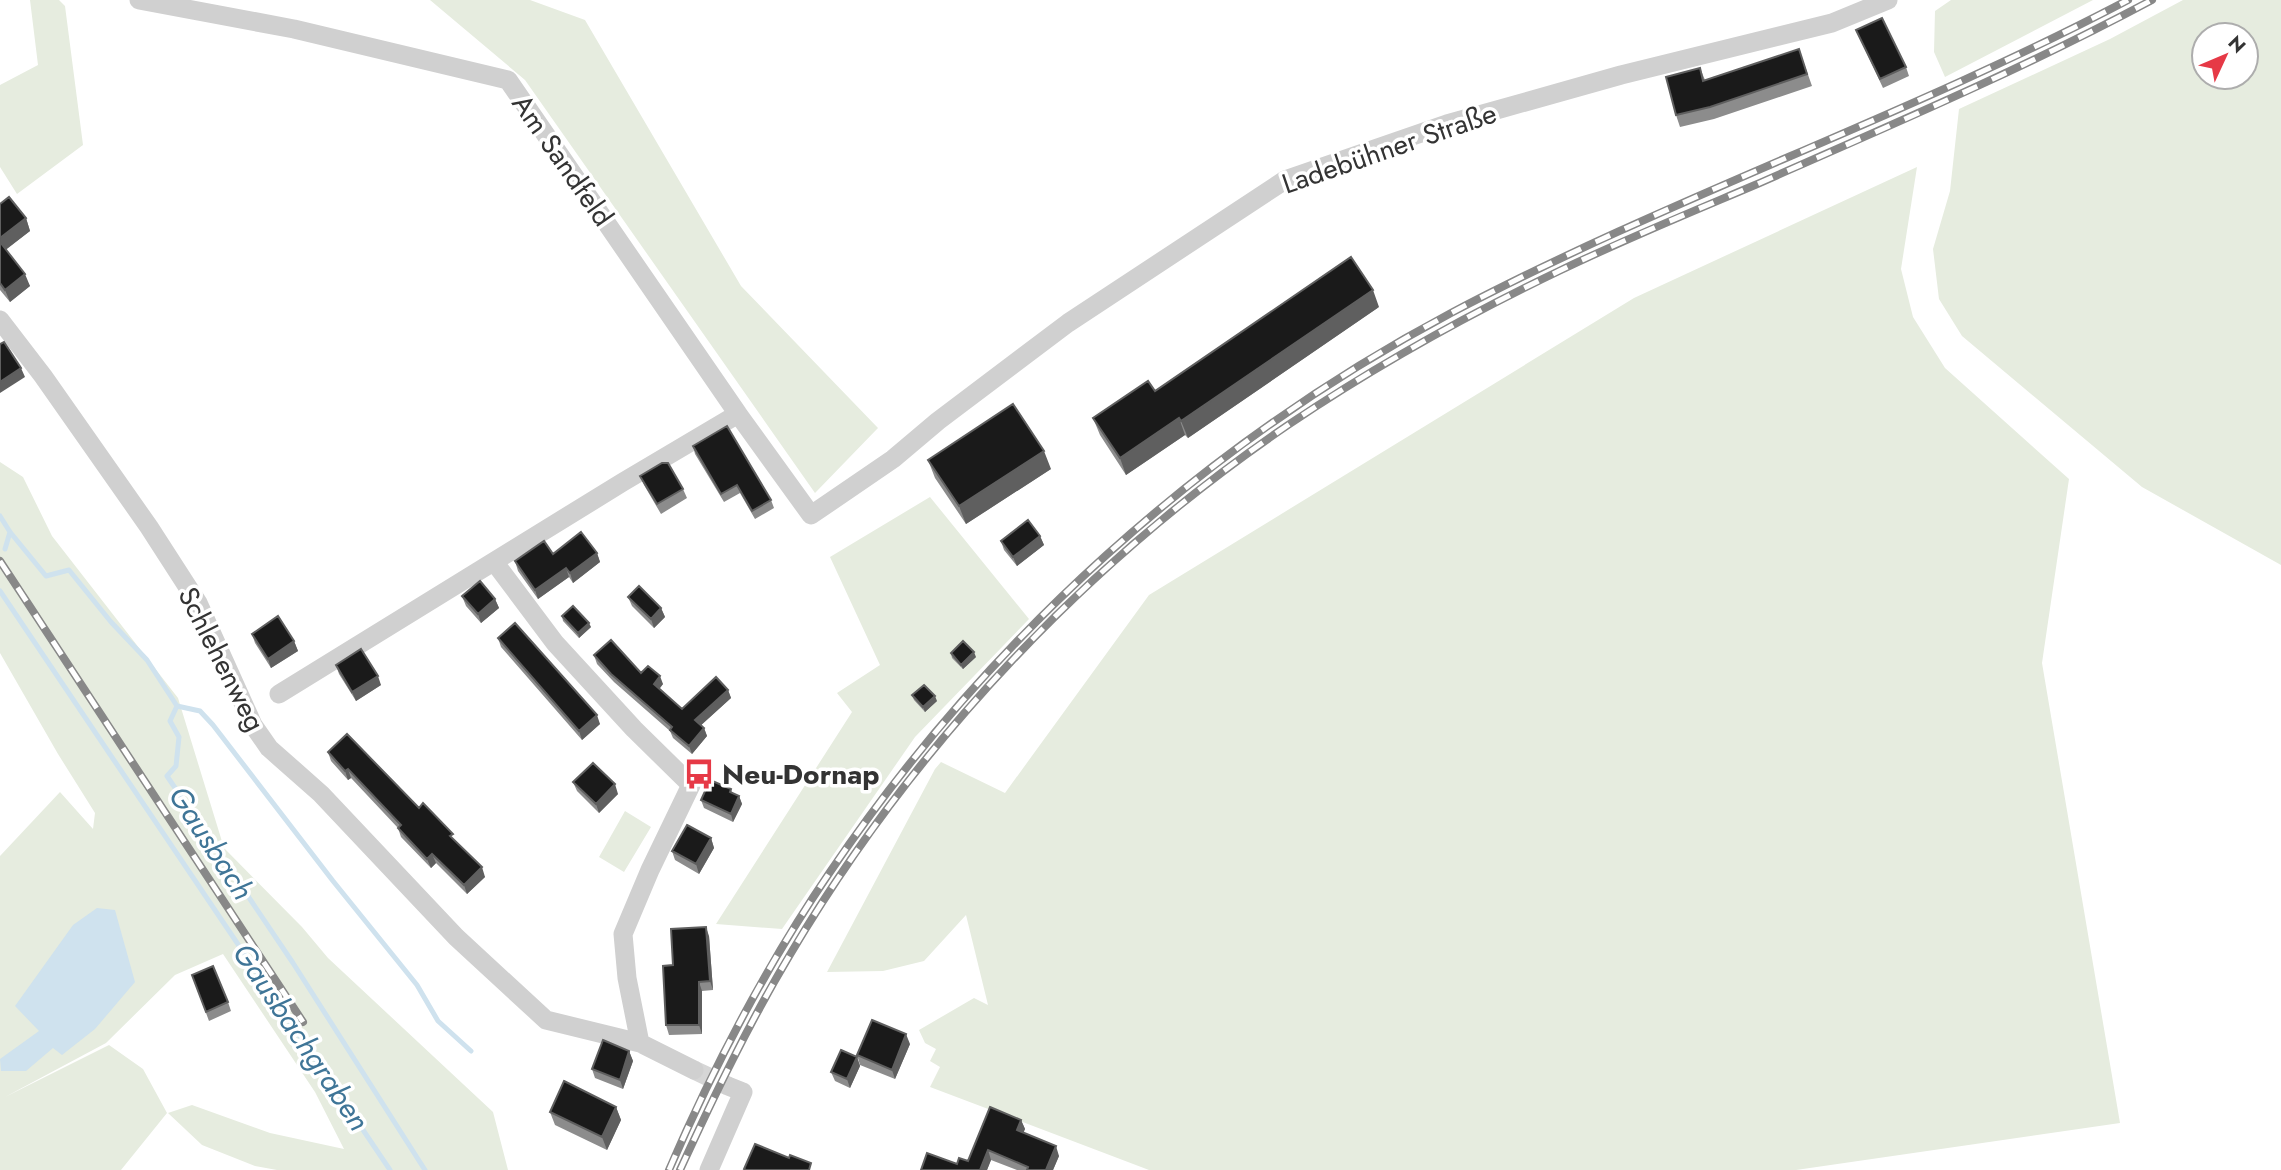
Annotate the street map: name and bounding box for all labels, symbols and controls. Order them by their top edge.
north arrow [2190,21,2260,91]
text: N [2222,30,2252,59]
street label: Am Sandfeld [502,86,623,235]
street label: Ladebühner Straße [1276,93,1502,204]
street label: Schlehenweg [168,580,275,738]
place label: Neu-Dornap [722,754,880,795]
bus stop icon: Neu-Dornap [682,757,716,791]
water label: Gausbach [158,777,264,908]
water label: Gausbachgraben [222,934,380,1139]

